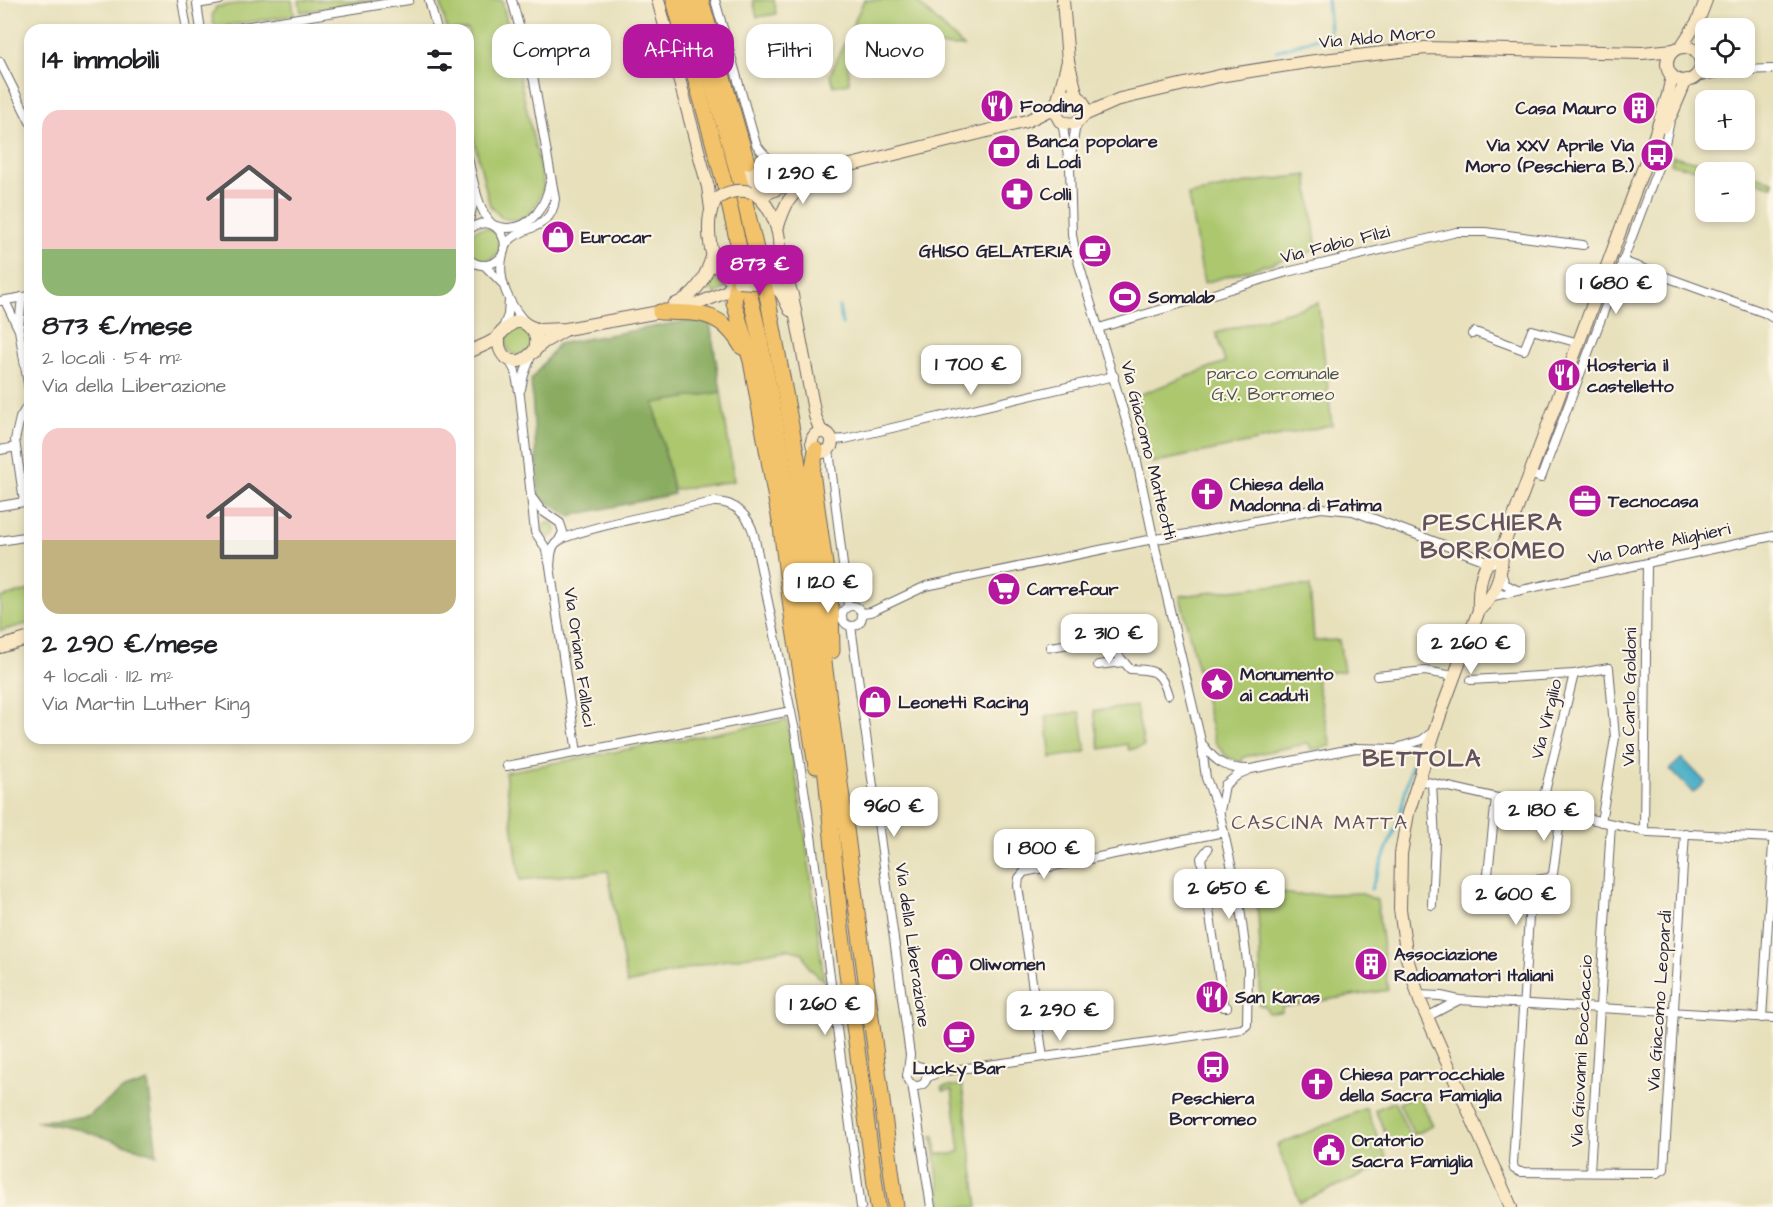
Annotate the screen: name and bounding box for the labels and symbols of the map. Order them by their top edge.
street label: Via Aldo Moro [1318,20,1436,55]
restaurant icon: Fooding [979,88,1015,124]
building icon: Casa Mauro [1621,90,1657,126]
place label: Fooding [1020,94,1084,120]
place label: Casa Mauro [1515,96,1617,121]
place label: Banca popolare di Lodi [1026,129,1158,175]
bank icon: Banca popolare di Lodi [986,133,1022,169]
place label: Via XXV Aprile Via Moro (Peschiera B.) [1465,133,1635,179]
bus stop icon: Via XXV Aprile Via Moro (Peschiera B.) [1639,137,1675,173]
pin: 1 290 € [748,154,858,205]
pharmacy icon: Colli [999,176,1035,212]
place label: Colli [1040,182,1072,207]
shop icon: Eurocar [540,219,576,255]
street label: Via Fabio Filzi [1278,219,1393,270]
place label: Eurocar [581,225,651,250]
cafe icon: GHISO GELATERIA [1077,233,1113,269]
place label: GHISO GELATERIA [919,239,1072,264]
pin: 873 € [718,245,802,296]
pin: 1 680 € [1561,264,1671,315]
sports icon: Somalab [1107,279,1143,315]
place label: Somalab [1147,285,1216,310]
pin: 1 700 € [916,345,1026,396]
place label: Hosteria il castelletto [1587,353,1675,399]
restaurant icon: Hosteria il castelletto [1546,357,1582,393]
street label: Via Giacomo Matteotti [1114,358,1183,542]
park label: parco comunale G.V. Borromeo [1206,361,1340,407]
place label: Chiesa della Madonna di Fatima [1230,472,1383,518]
church icon: Chiesa della Madonna di Fatima [1189,476,1225,512]
office icon: Tecnocasa [1567,483,1603,519]
place label: Tecnocasa [1607,489,1699,514]
district label: PESCHIERA BORROMEO [1420,506,1566,568]
street label: Via Dante Alighieri [1586,516,1733,572]
pin: 1 120 € [773,563,883,614]
supermarket icon: Carrefour [986,571,1022,607]
place label: Carrefour [1027,577,1118,602]
street label: Via Oriana Fallaci [557,586,602,728]
pin: 2 310 € [1054,614,1164,665]
pin: 2 260 € [1416,624,1526,675]
street label: Via Carlo Goldoni [1616,627,1643,767]
place label: Monumento ai caduti [1239,662,1334,708]
place icon: Monumento ai caduti [1199,666,1235,702]
street label: Via Virgilio [1524,676,1570,762]
shop icon: Leonetti Racing [857,684,893,720]
place label: Leonetti Racing [898,690,1029,716]
district label: BETTOLA [1362,742,1482,776]
pin: 960 € [852,787,936,838]
pin: 2 180 € [1489,791,1599,842]
district label: CASCINA MATTA [1232,809,1408,837]
pin: 1 800 € [989,829,1099,880]
street label: Via della Liberazione [889,861,936,1029]
pin: 2 650 € [1174,869,1284,920]
pin: 2 600 € [1461,875,1571,926]
street label: Via Giacomo Leopardi [1641,910,1678,1092]
place label: Associazione Radioamatori Italiani [1394,942,1554,988]
shop icon: Oliwomen [929,946,965,982]
building icon: Associazione Radioamatori Italiani [1353,946,1389,982]
place label: Oliwomen [970,952,1045,977]
street label: Via Giovanni Boccaccio [1564,954,1599,1148]
restaurant icon: San Karas [1194,979,1230,1015]
pin: 1 260 € [770,985,880,1036]
place label: San Karas [1234,985,1320,1010]
pin: 2 290 € [1005,991,1115,1042]
cafe icon: Lucky Bar [941,1019,977,1055]
bus stop icon: Peschiera Borromeo [1195,1049,1231,1085]
place label: Lucky Bar [912,1056,1006,1082]
place label: Chiesa parrocchiale della Sacra Famiglia [1339,1062,1505,1109]
church icon: Chiesa parrocchiale della Sacra Famiglia [1299,1066,1335,1102]
place label: Peschiera Borromeo [1170,1086,1257,1132]
place label: Oratorio Sacra Famiglia [1351,1128,1474,1175]
public building icon: Oratorio Sacra Famiglia [1311,1132,1347,1168]

